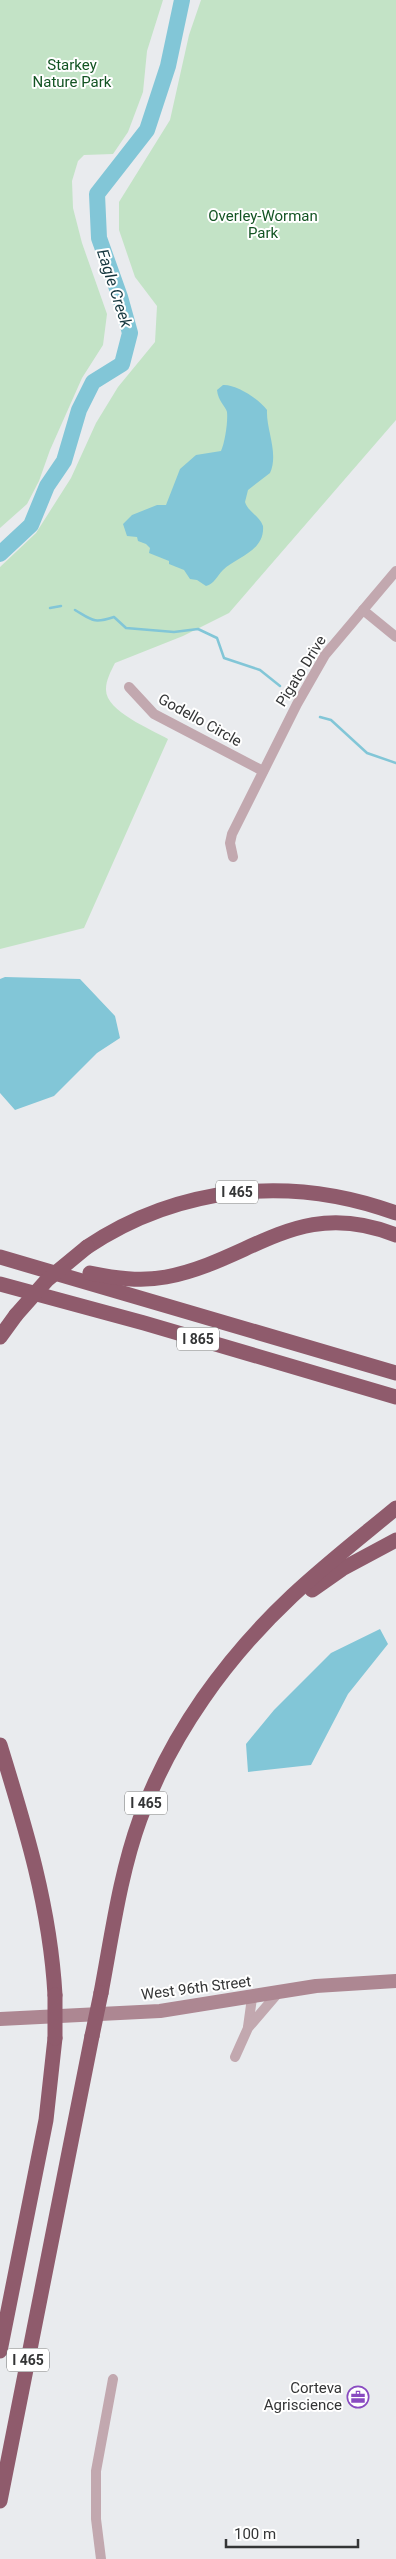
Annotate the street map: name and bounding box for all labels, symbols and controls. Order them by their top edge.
park label: Starkey Nature Park [33,56,112,91]
park label: Overley-Worman Park [208,207,318,242]
water label: Eagle Creek [93,246,136,331]
street label: Pigato Drive [272,632,330,710]
street label: Godello Circle [155,690,245,750]
road number: I 465 [216,1180,258,1204]
road number: I 865 [177,1328,219,1350]
road number: I 465 [125,1792,167,1815]
street label: West 96th Street [140,1972,252,2004]
road number: I 465 [7,2348,49,2372]
place label: Corteva Agriscience [264,2379,342,2414]
office icon: Corteva Agriscience [346,2385,370,2409]
scale bar [226,2516,358,2548]
text: 100 m [234,2525,276,2543]

